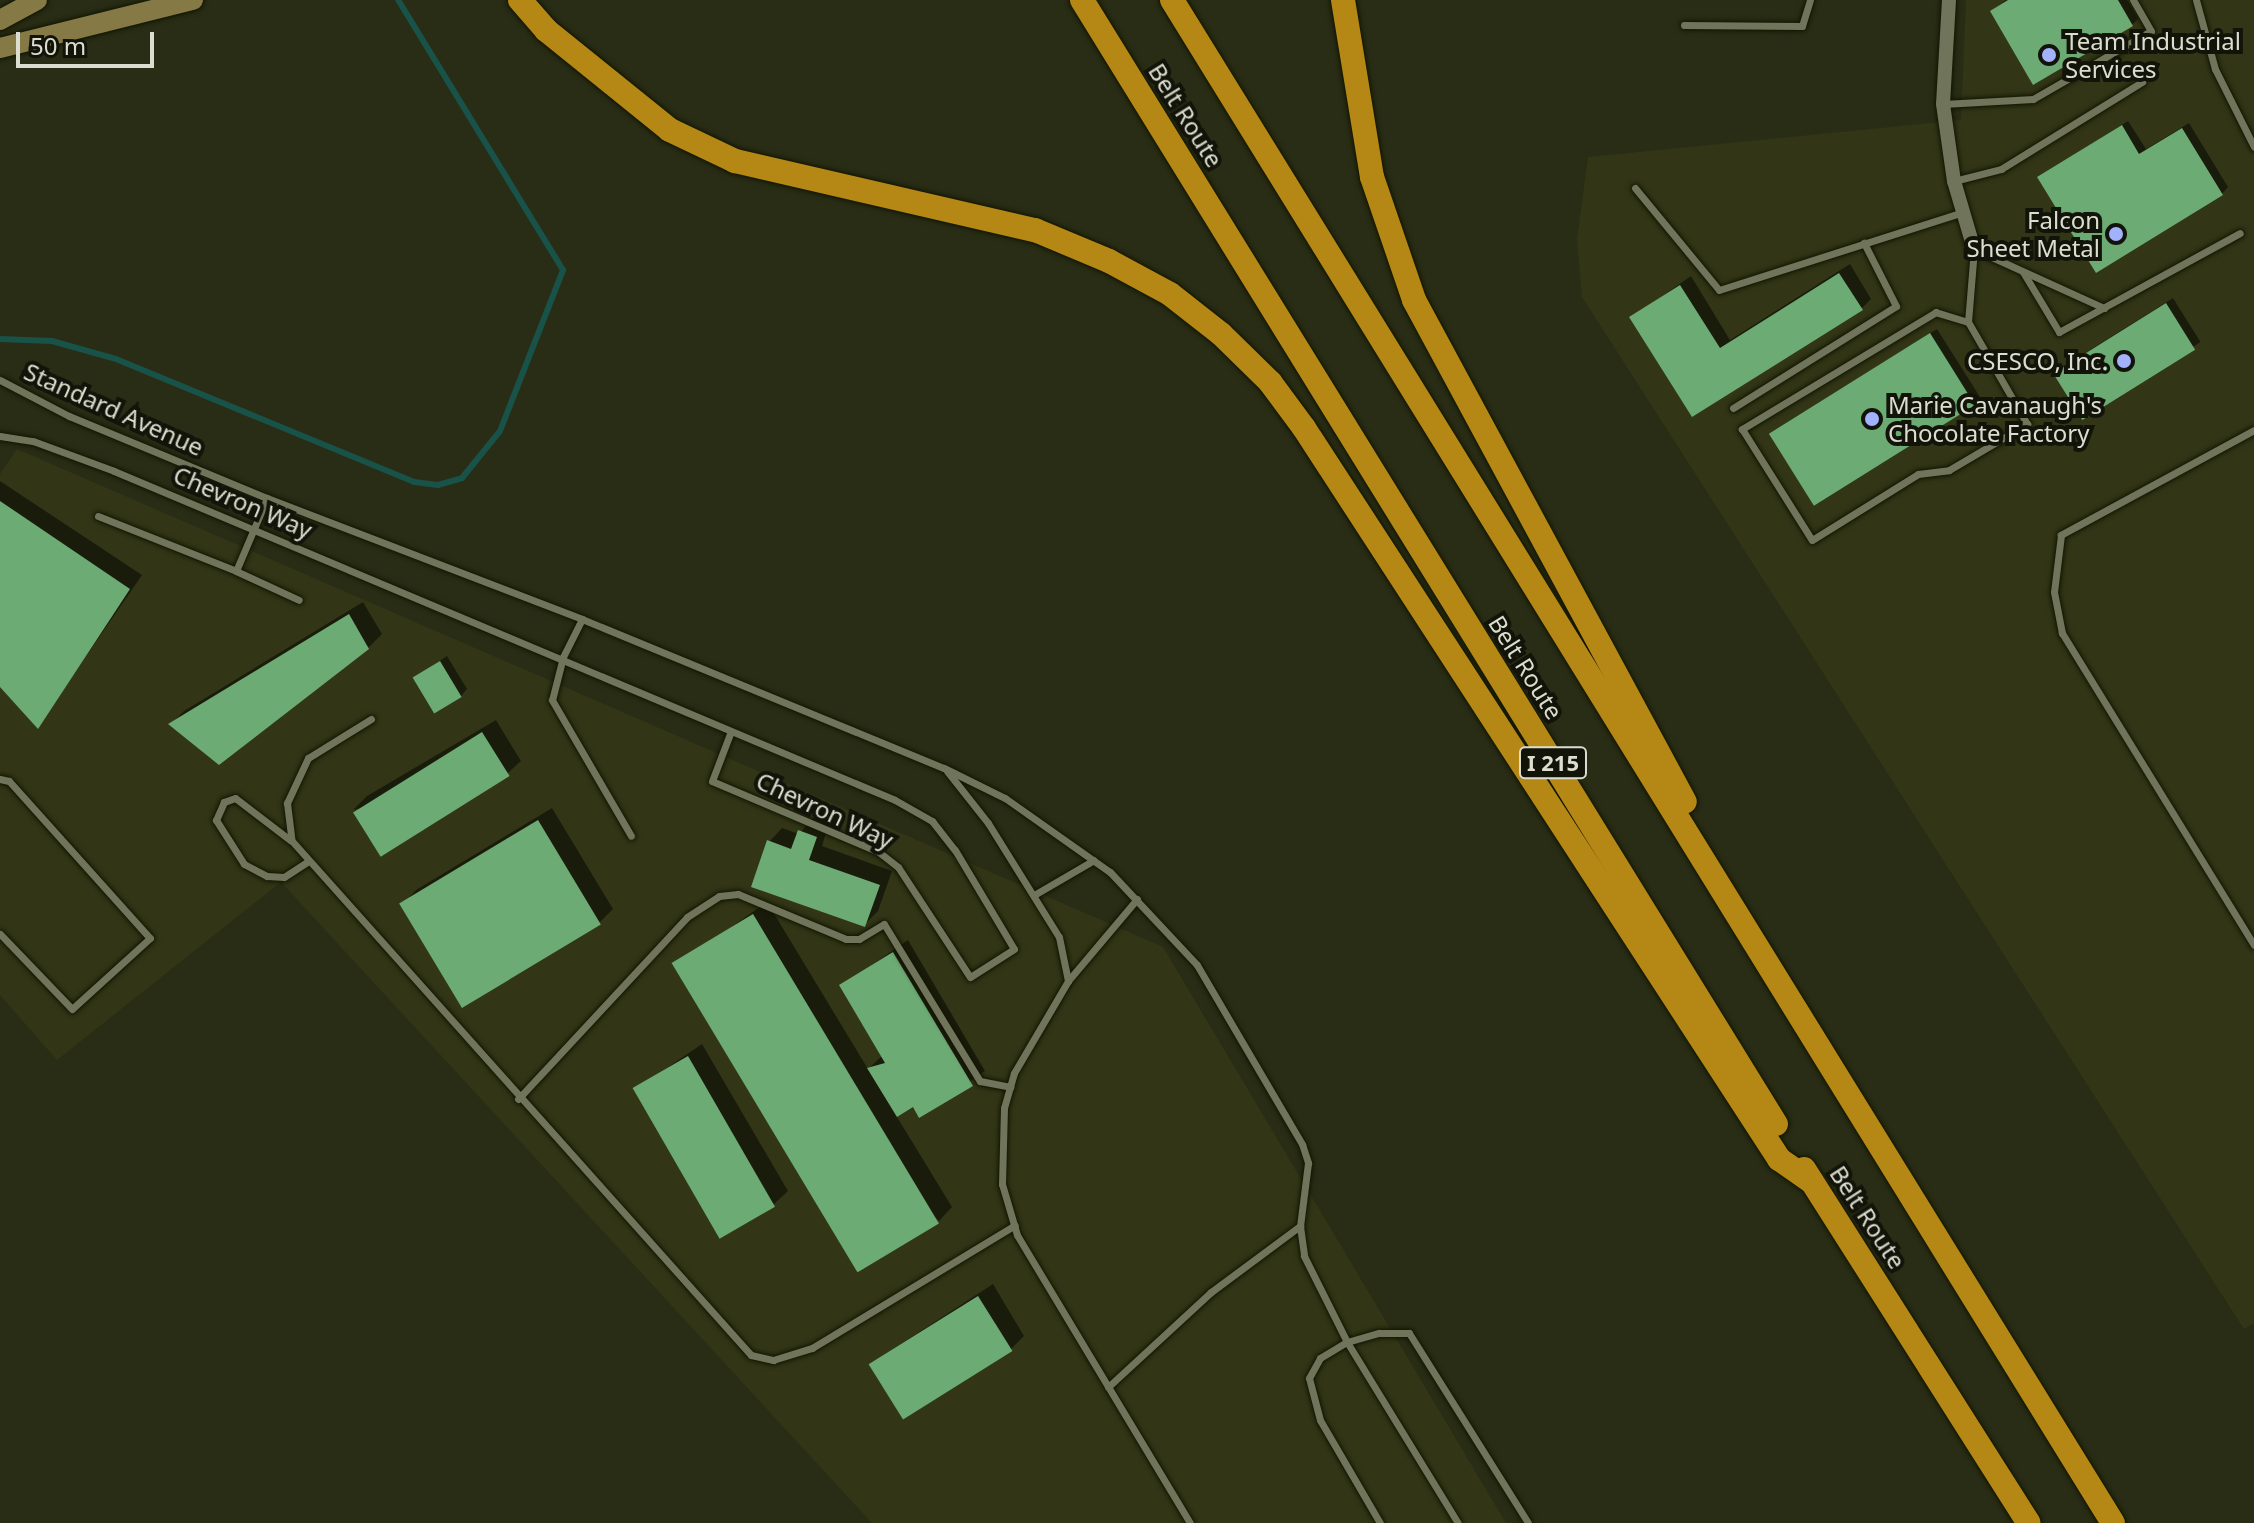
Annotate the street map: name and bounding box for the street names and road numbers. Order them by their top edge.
street label: Belt Route [1143,58,1229,172]
street label: Standard Avenue [20,357,208,461]
street label: Chevron Way [169,460,317,544]
street label: Belt Route [1483,610,1569,724]
road number: I 215 [1517,745,1589,781]
street label: Chevron Way [752,766,898,854]
street label: Belt Route [1824,1160,1912,1274]

